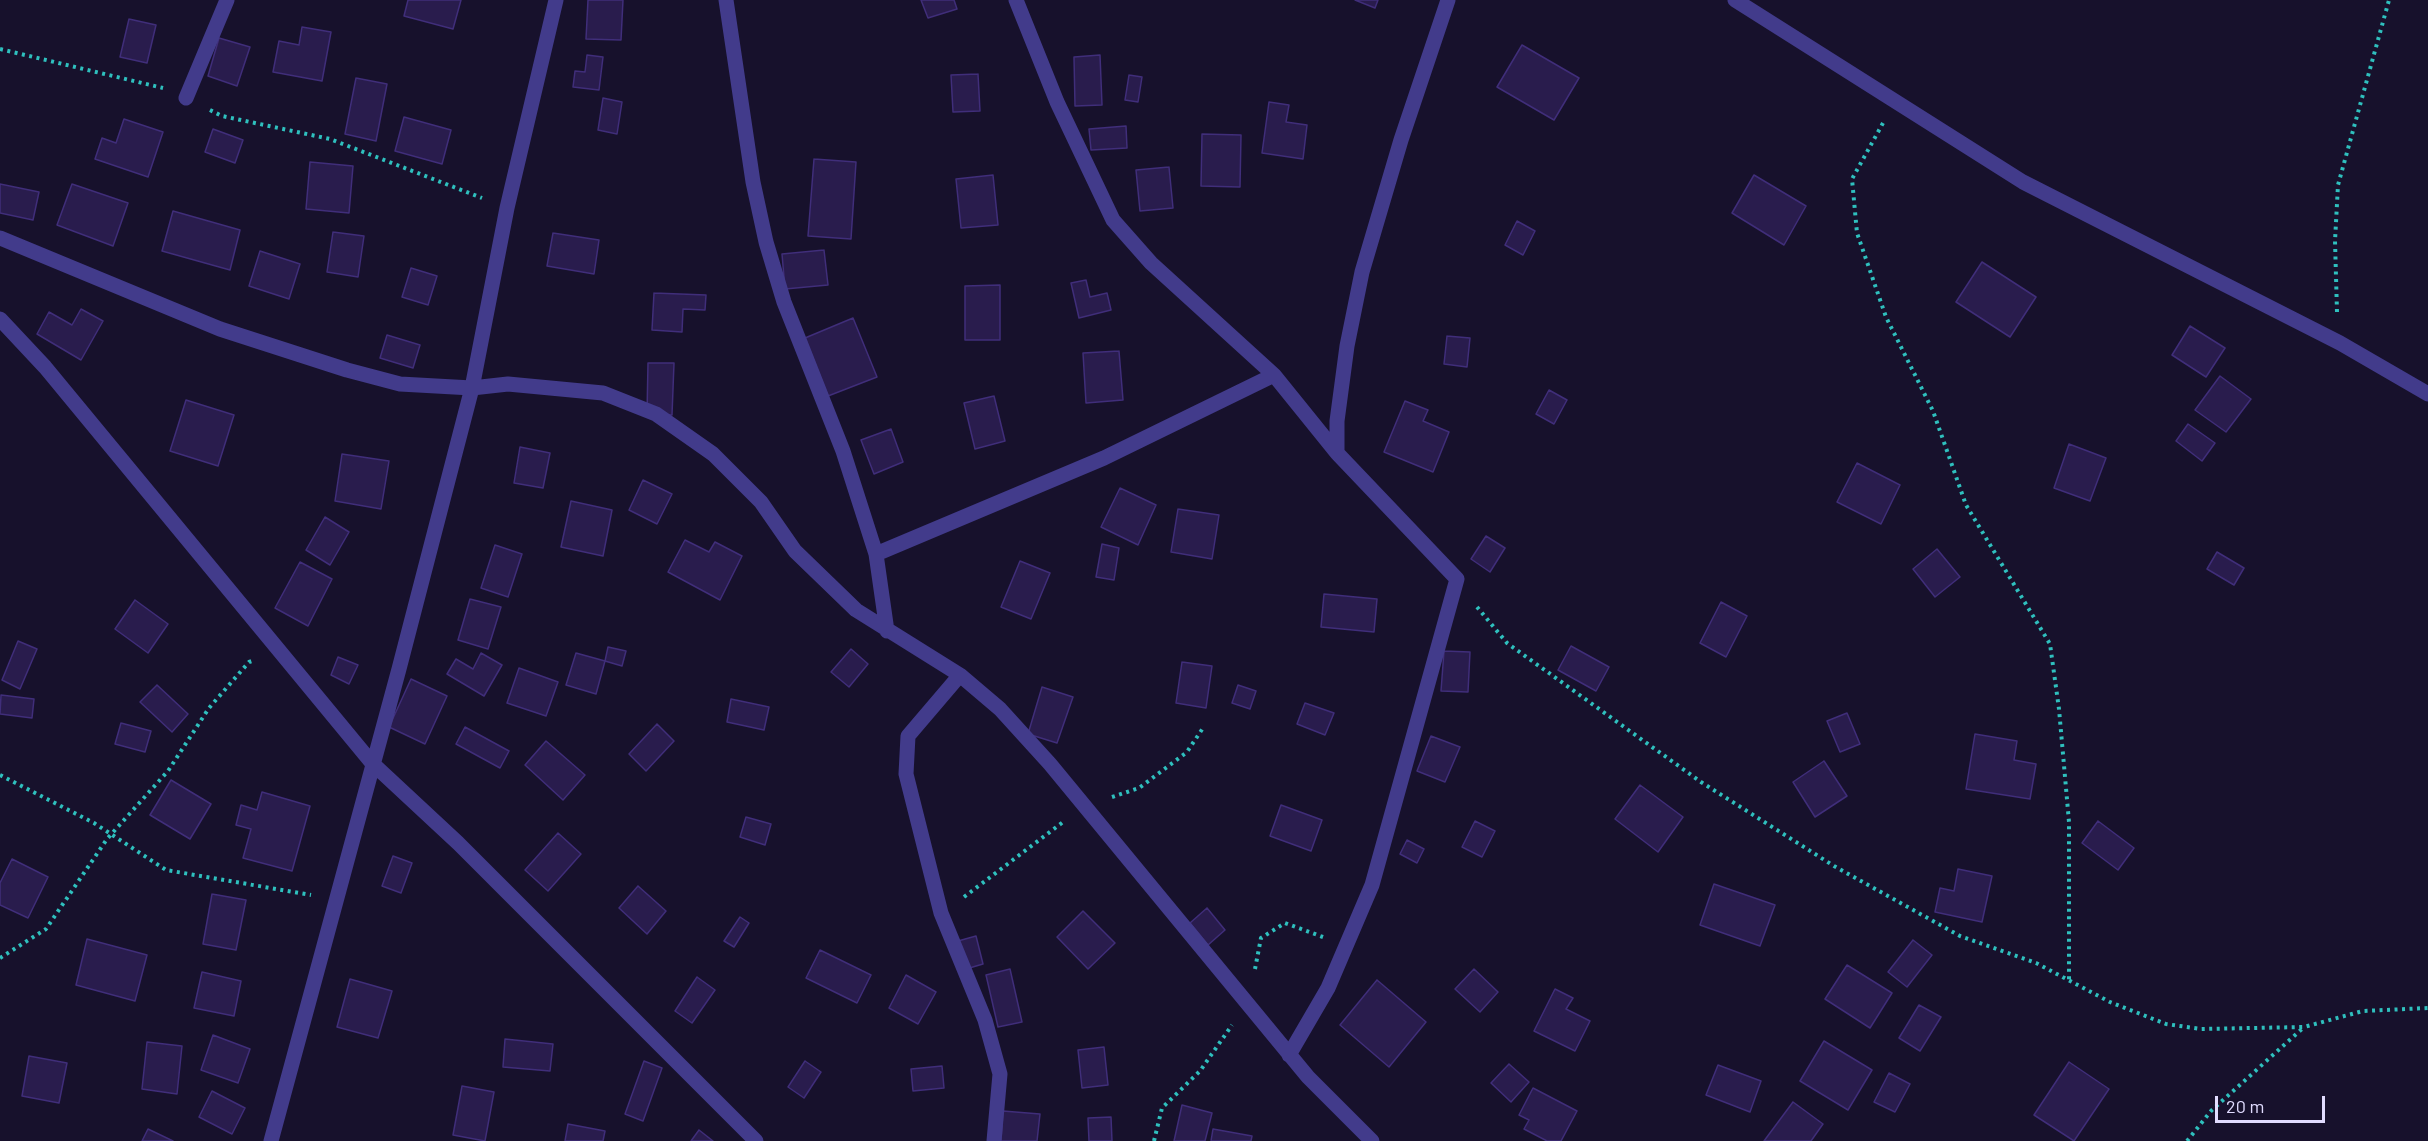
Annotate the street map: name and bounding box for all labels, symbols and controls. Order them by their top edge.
scale bar [2218,1084,2328,1122]
text: 20 m [2226,1095,2264,1117]

